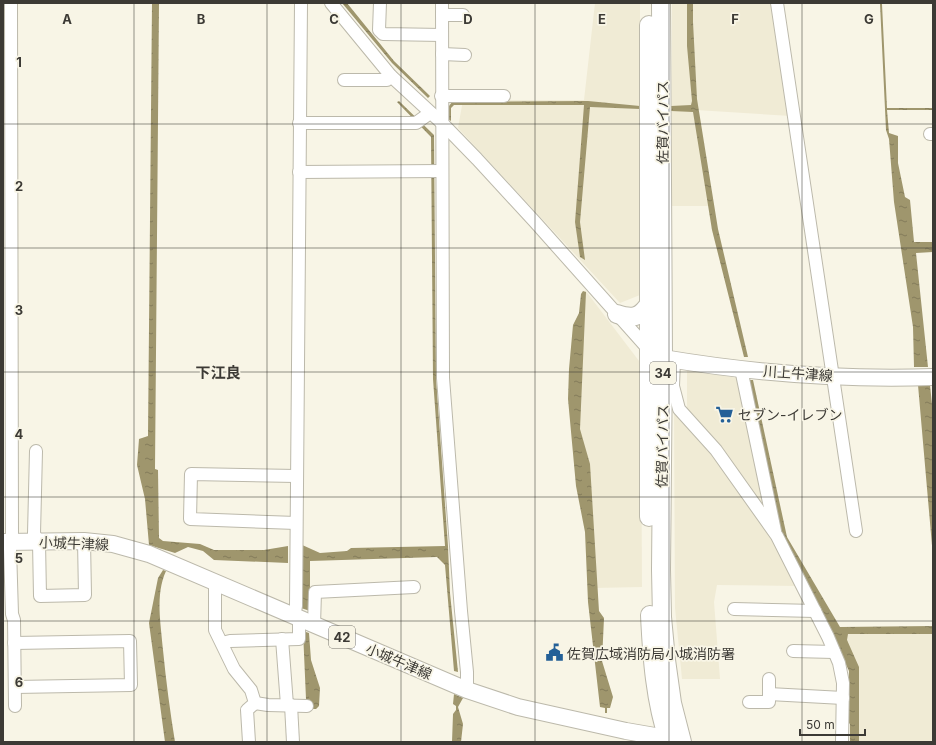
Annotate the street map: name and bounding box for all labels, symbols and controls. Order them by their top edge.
text: A [62,11,72,27]
text: B [197,11,206,27]
text: C [329,11,339,27]
text: D [463,11,473,27]
text: E [598,11,606,27]
text: F [731,11,739,27]
text: G [864,11,874,27]
text: 1 [16,54,22,70]
street label: 佐賀バイパス [654,80,671,164]
text: 2 [15,178,23,194]
text: 3 [15,302,23,318]
road number: 34 [650,362,676,384]
street label: 川上牛津線 [762,362,834,384]
district label: 下江良 [195,363,241,382]
street label: 佐賀バイパス [653,404,671,488]
supermarket icon: セブン-イレブン [715,404,735,424]
place label: セブン-イレブン [738,406,842,423]
text: 4 [15,426,24,442]
street label: 小城牛津線 [39,533,109,553]
text: 5 [15,550,23,566]
road number: 42 [329,626,355,648]
street label: 小城牛津線 [363,640,435,682]
public building icon: 佐賀広域消防局小城消防署 [544,643,564,663]
place label: 佐賀広域消防局小城消防署 [567,645,735,662]
text: 6 [15,674,23,690]
scale bar [800,711,865,737]
text: 50 m [806,717,835,732]

